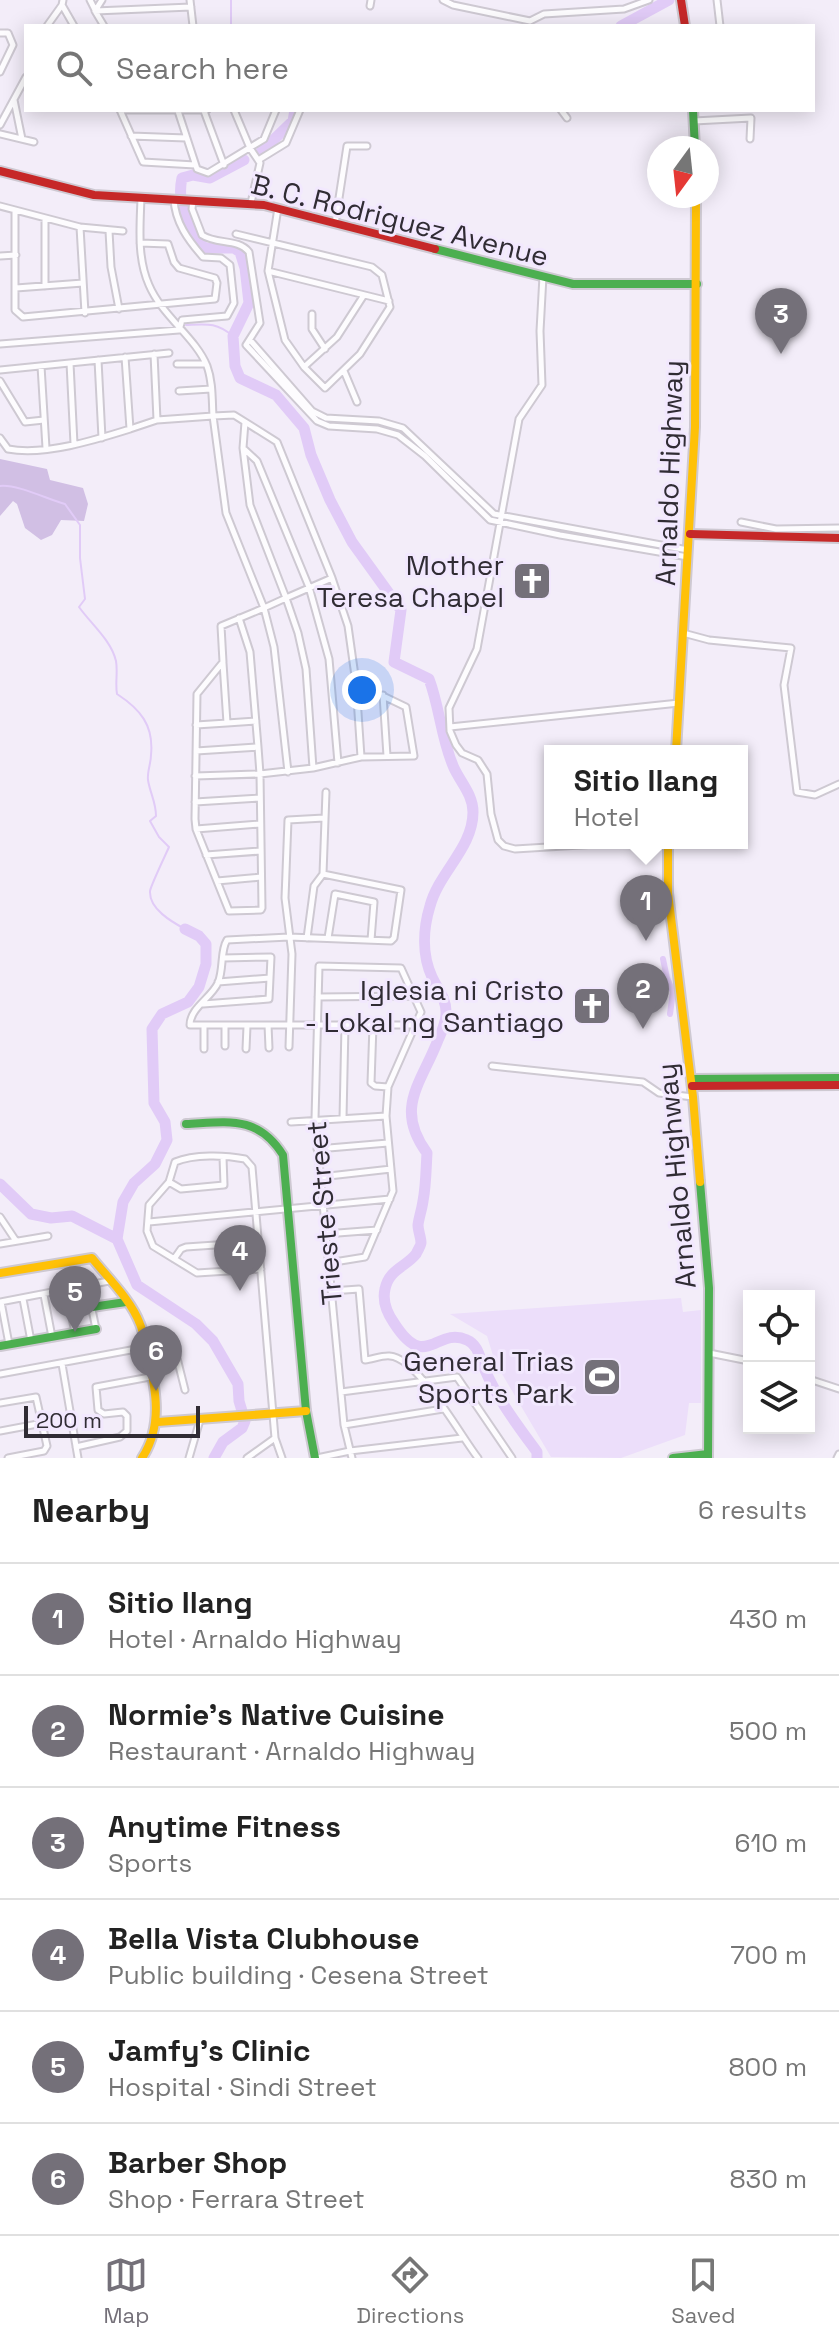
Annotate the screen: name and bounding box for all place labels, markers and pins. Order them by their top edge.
pin: 3 [755,288,807,354]
place label: Mother Teresa Chapel [316,547,504,615]
church icon: Mother Teresa Chapel [511,560,553,602]
pin: 1 [620,875,672,941]
pin: 2 [617,963,669,1029]
place label: Iglesia ni Cristo - Lokal ng Santiago [304,972,564,1040]
church icon: Iglesia ni Cristo - Lokal ng Santiago [571,985,613,1027]
pin: 4 [214,1225,266,1291]
pin: 5 [49,1266,101,1332]
pin: 6 [130,1325,182,1391]
place label: General Trias Sports Park [403,1343,574,1411]
sports icon: General Trias Sports Park [581,1356,623,1398]

